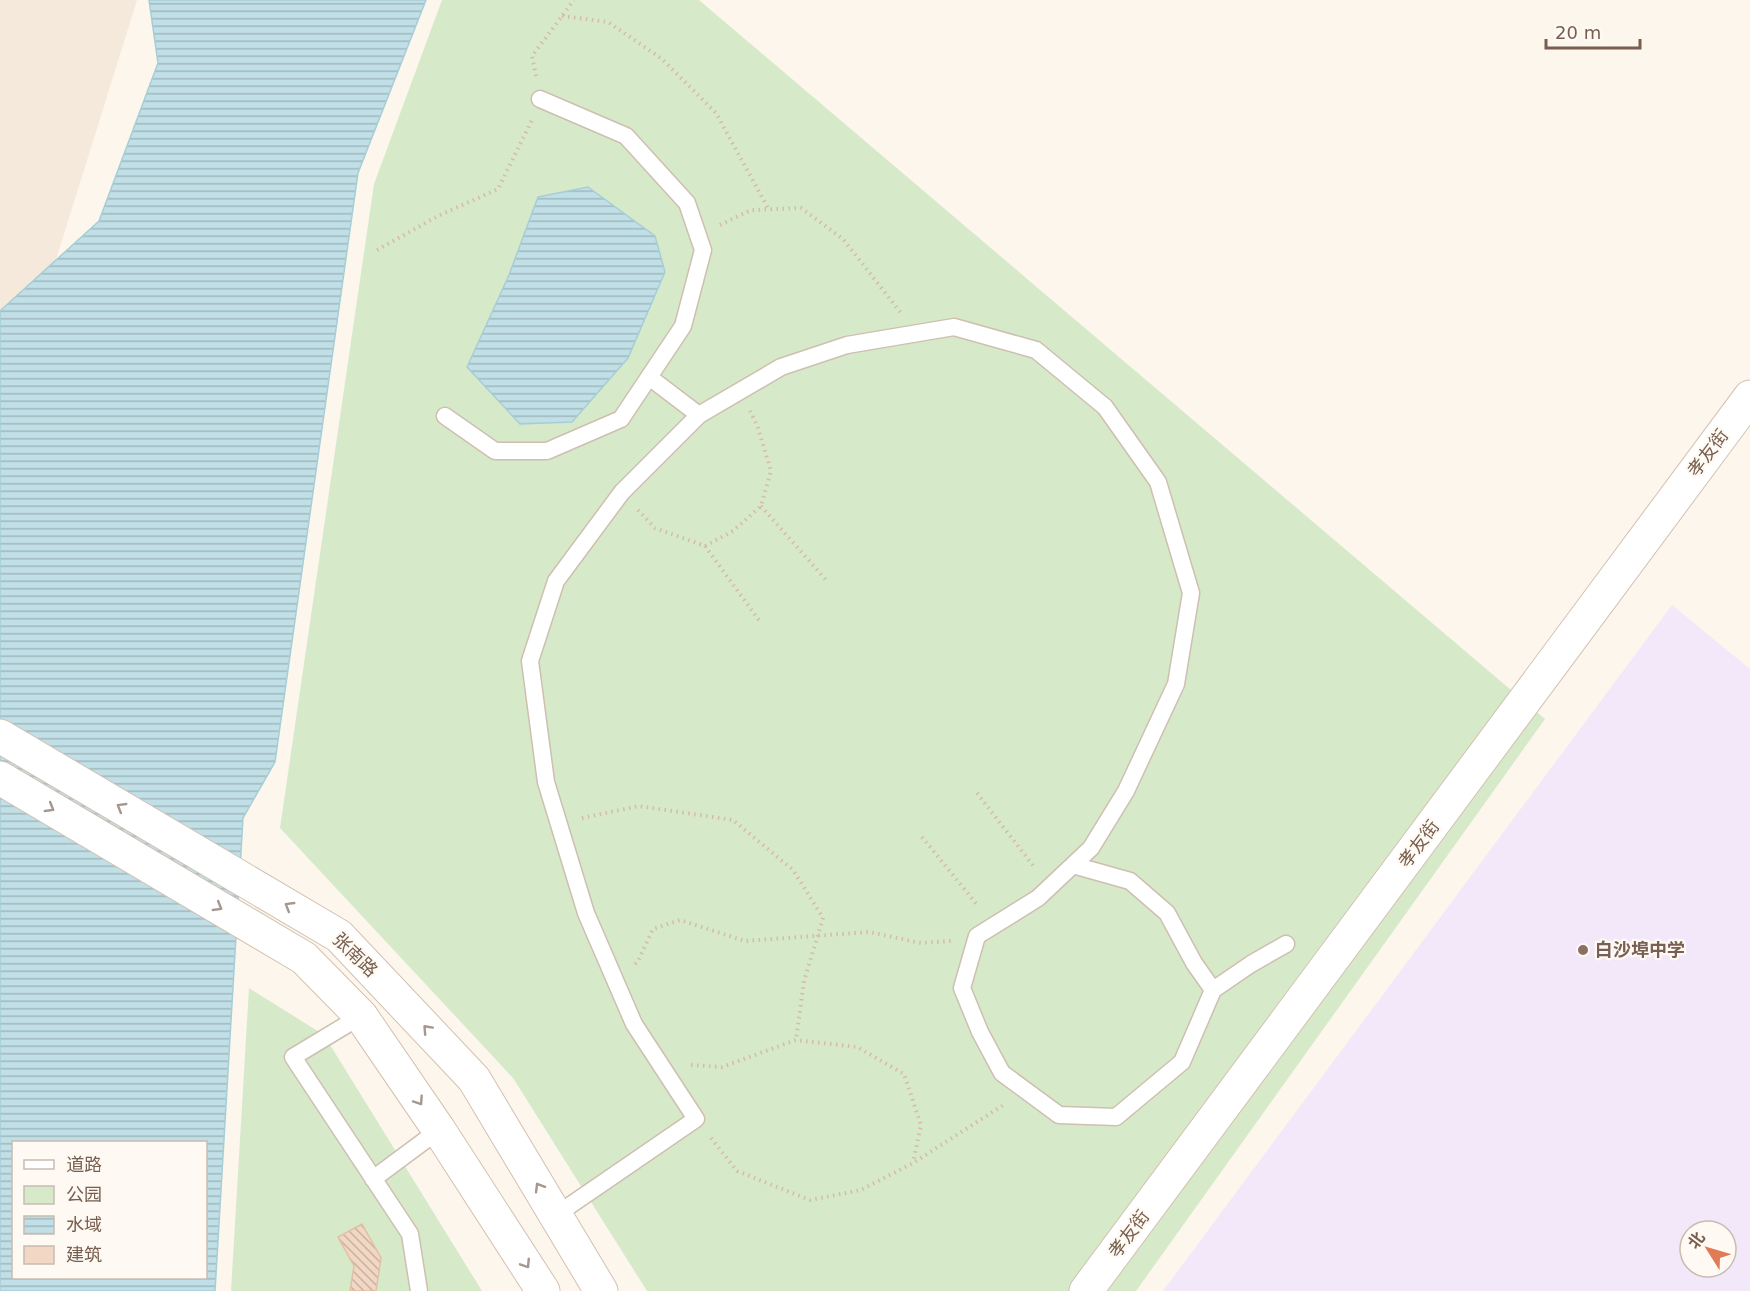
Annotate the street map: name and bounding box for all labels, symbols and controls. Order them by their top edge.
scale bar [1546,12,1640,50]
text: 20 m [1555,22,1601,43]
street label: 孝友街 [1683,425,1732,481]
one-way arrow [44,801,54,813]
one-way arrow [117,803,127,814]
street label: 孝友街 [1394,816,1443,872]
one-way arrow [212,900,222,912]
one-way arrow [285,902,295,913]
street label: 张南路 [329,928,382,981]
place label: 白沙埠中学 [1595,939,1685,960]
marker: 白沙埠中学 [1576,943,1590,957]
one-way arrow [423,1025,434,1035]
one-way arrow [412,1094,423,1105]
legend [12,1141,207,1279]
text: 道路 [66,1154,102,1175]
one-way arrow [535,1183,547,1193]
text: 公园 [66,1184,102,1205]
street label: 孝友街 [1104,1206,1153,1262]
text: 水域 [66,1214,102,1235]
north arrow [1678,1219,1738,1279]
text: 北 [1684,1228,1709,1252]
text: 建筑 [66,1244,102,1265]
one-way arrow [518,1258,529,1269]

